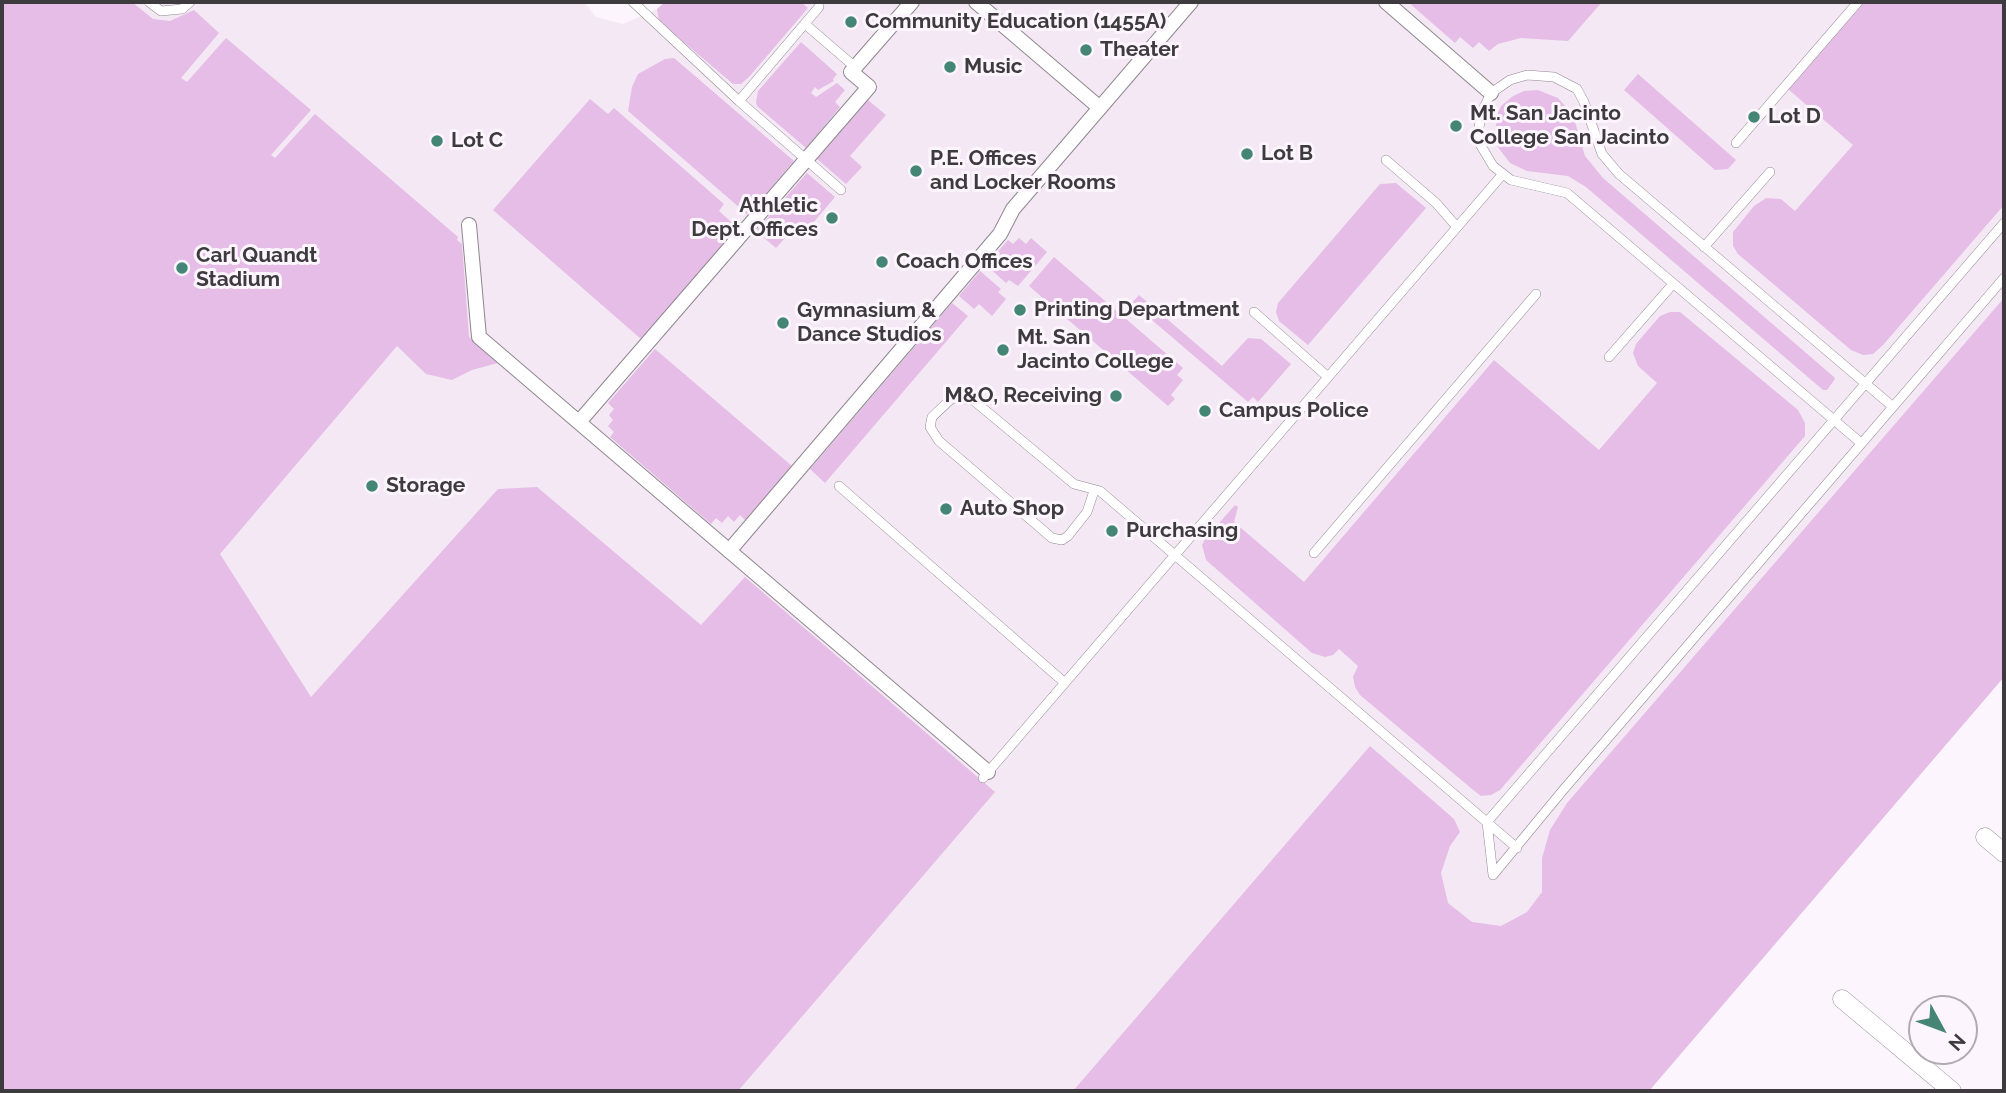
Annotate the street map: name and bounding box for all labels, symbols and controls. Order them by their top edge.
place label: Community Education (1455A) [865,9,1166,35]
marker: Community Education (1455A) [843,14,859,30]
place label: Theater [1100,37,1179,63]
marker: Theater [1078,42,1094,58]
place label: Music [964,54,1023,80]
marker: Music [942,59,958,75]
place label: Mt. San Jacinto College San Jacinto [1470,101,1669,151]
place label: Lot D [1768,104,1821,130]
marker: Lot D [1746,109,1762,125]
marker: Mt. San Jacinto College San Jacinto [1448,118,1464,134]
place label: Lot C [451,128,503,154]
marker: Lot C [429,133,445,149]
place label: Lot B [1261,141,1313,167]
place label: P.E. Offices and Locker Rooms [930,146,1116,196]
marker: Lot B [1239,146,1255,162]
marker: P.E. Offices and Locker Rooms [908,163,924,179]
place label: Athletic Dept. Offices [691,193,818,243]
marker: Athletic Dept. Offices [824,210,840,226]
place label: Carl Quandt Stadium [196,243,317,293]
place label: Coach Offices [896,249,1033,275]
marker: Coach Offices [874,254,890,270]
marker: Carl Quandt Stadium [174,260,190,276]
place label: Printing Department [1034,297,1240,323]
place label: Gymnasium & Dance Studios [797,298,942,348]
marker: Printing Department [1012,302,1028,318]
marker: Gymnasium & Dance Studios [775,315,791,331]
place label: Mt. San Jacinto College [1017,325,1174,375]
marker: Mt. San Jacinto College [995,342,1011,358]
place label: M&O, Receiving [945,383,1102,409]
marker: M&O, Receiving [1108,388,1124,404]
place label: Campus Police [1219,398,1369,424]
marker: Campus Police [1197,403,1213,419]
place label: Storage [386,473,465,499]
marker: Storage [364,478,380,494]
place label: Auto Shop [960,496,1064,522]
marker: Auto Shop [938,501,954,517]
place label: Purchasing [1126,518,1238,544]
marker: Purchasing [1104,523,1120,539]
north arrow [1908,995,1978,1065]
text: N [1944,1030,1970,1055]

